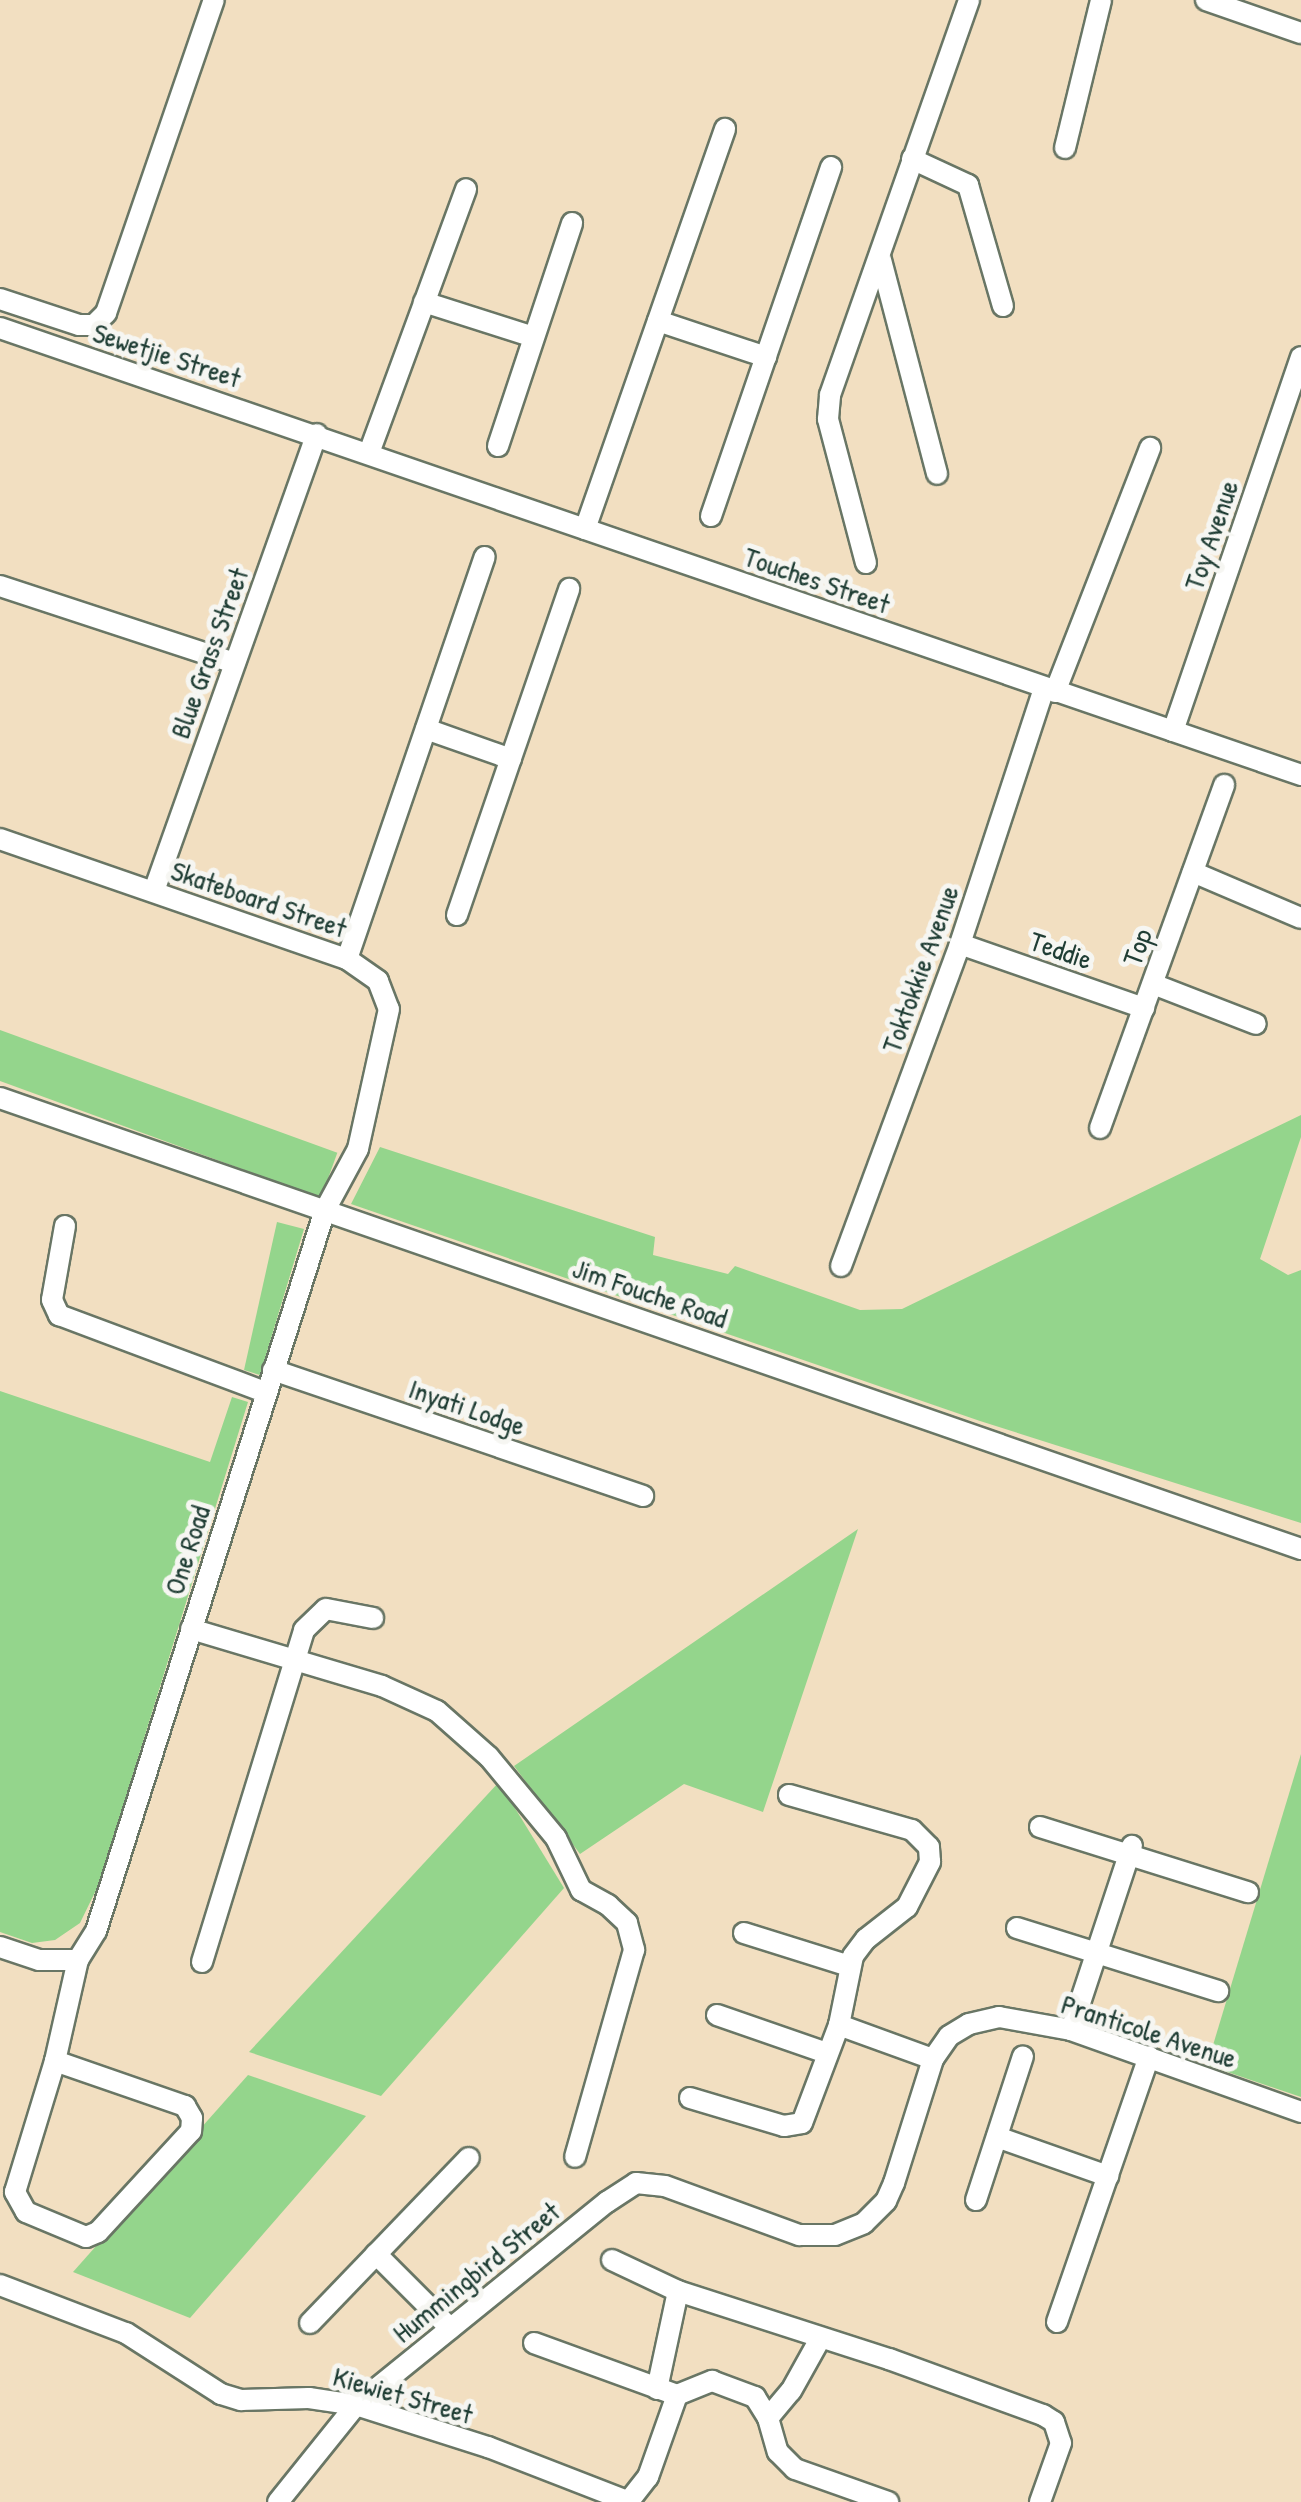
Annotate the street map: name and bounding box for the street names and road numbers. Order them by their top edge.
street label: Sewetjie Street [89,315,245,395]
street label: Toy Avenue [1177,476,1245,594]
street label: Touches Street [740,539,894,621]
street label: Blue Grass Street [163,563,255,743]
street label: Skateboard Street [167,853,351,945]
street label: Toktokkie Avenue [874,881,966,1057]
street label: Teddie [1026,924,1096,976]
street label: Top [1115,924,1159,970]
street label: Jim Fouche Road [568,1251,732,1335]
street label: Inyati Lodge [405,1371,529,1443]
street label: One Road [157,1501,217,1599]
street label: Pranticole Avenue [1057,1987,1241,2075]
street label: Hummingbird Street [386,2194,566,2350]
street label: Kiewiet Street [329,2359,477,2431]

